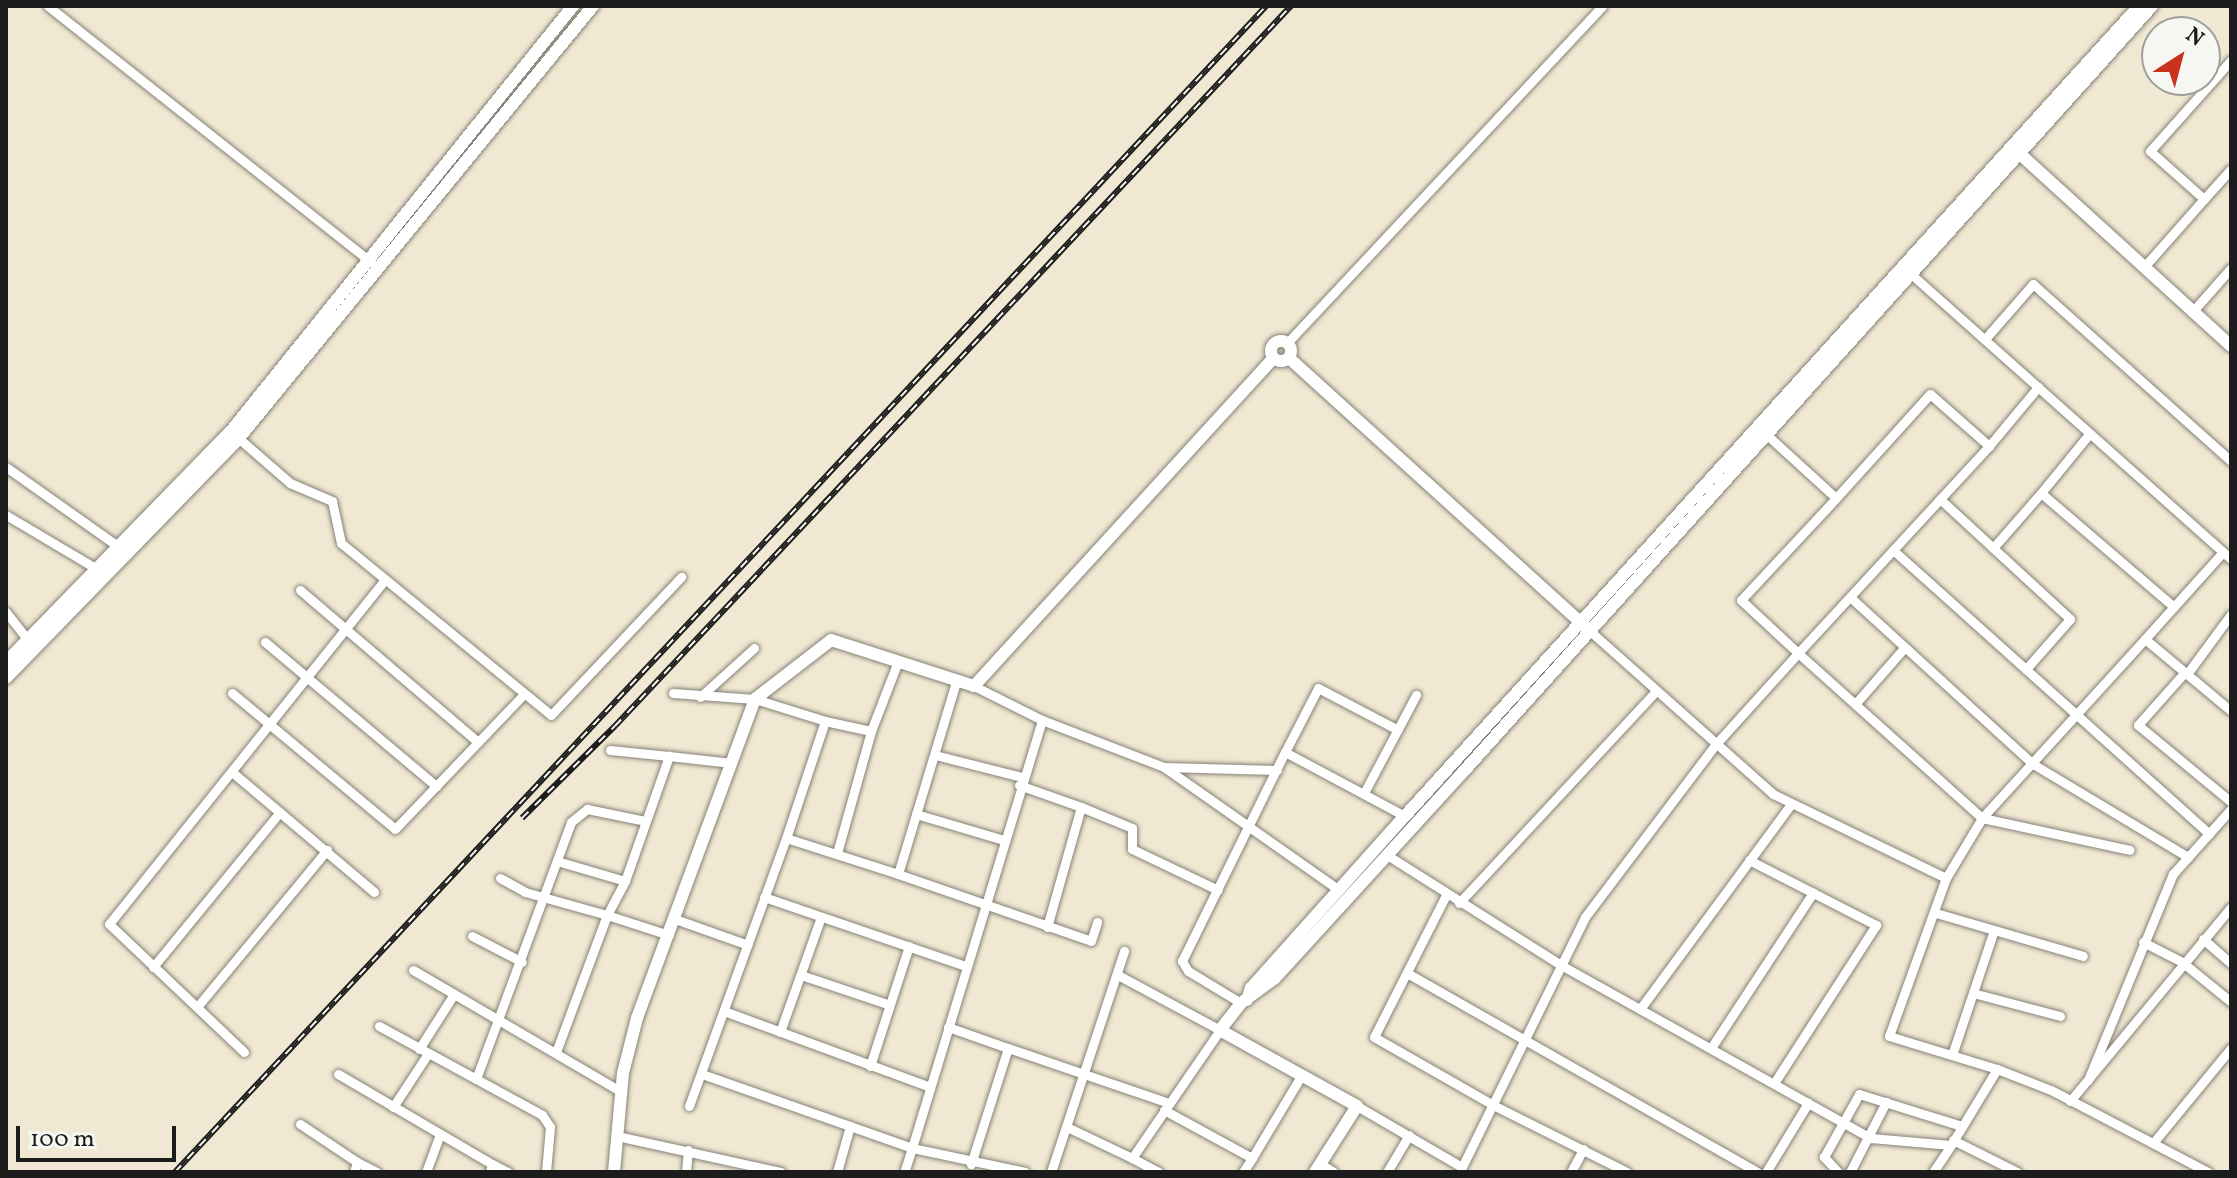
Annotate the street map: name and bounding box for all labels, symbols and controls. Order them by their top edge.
north arrow [2141,16,2221,96]
text: N [2179,21,2210,55]
scale bar [20,1110,180,1160]
text: 100 m [30,1123,95,1157]

